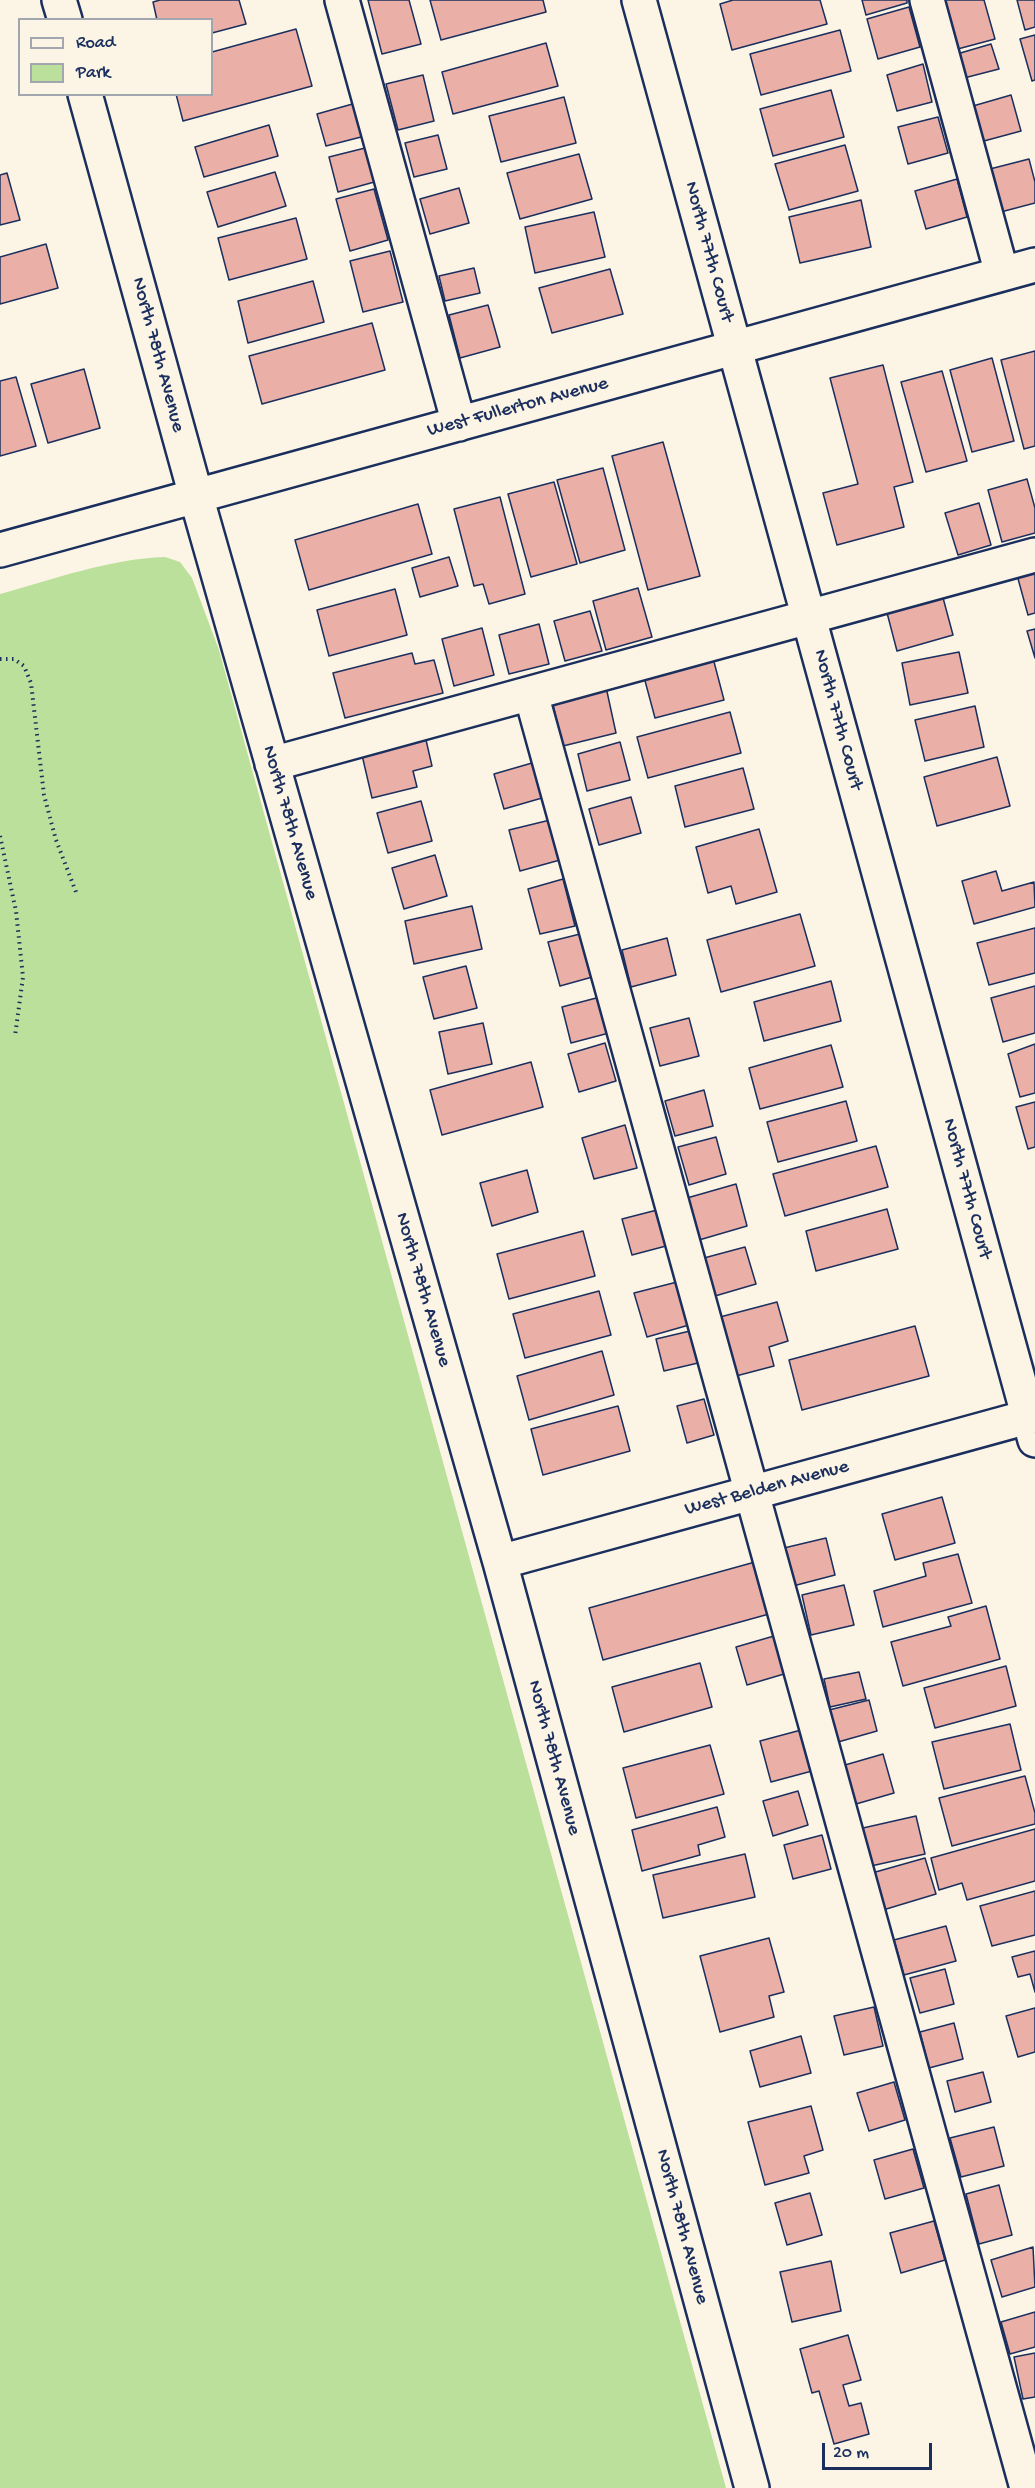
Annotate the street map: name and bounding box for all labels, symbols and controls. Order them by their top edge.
legend [18,18,213,96]
text: Road [76,33,115,54]
text: Park [76,63,110,84]
street label: North 77th Court [678,179,738,325]
street label: North 78th Avenue [125,275,189,435]
street label: West Fullerton Avenue [425,372,611,444]
street label: North 77th Court [807,647,867,793]
street label: North 78th Avenue [256,743,322,903]
street label: North 77th Court [936,1116,996,1262]
street label: North 78th Avenue [389,1210,455,1370]
street label: West Belden Avenue [682,1456,852,1522]
street label: North 78th Avenue [521,1678,585,1838]
street label: North 78th Avenue [649,2147,713,2307]
scale bar [825,2431,934,2469]
text: 20 m [833,2443,869,2464]

